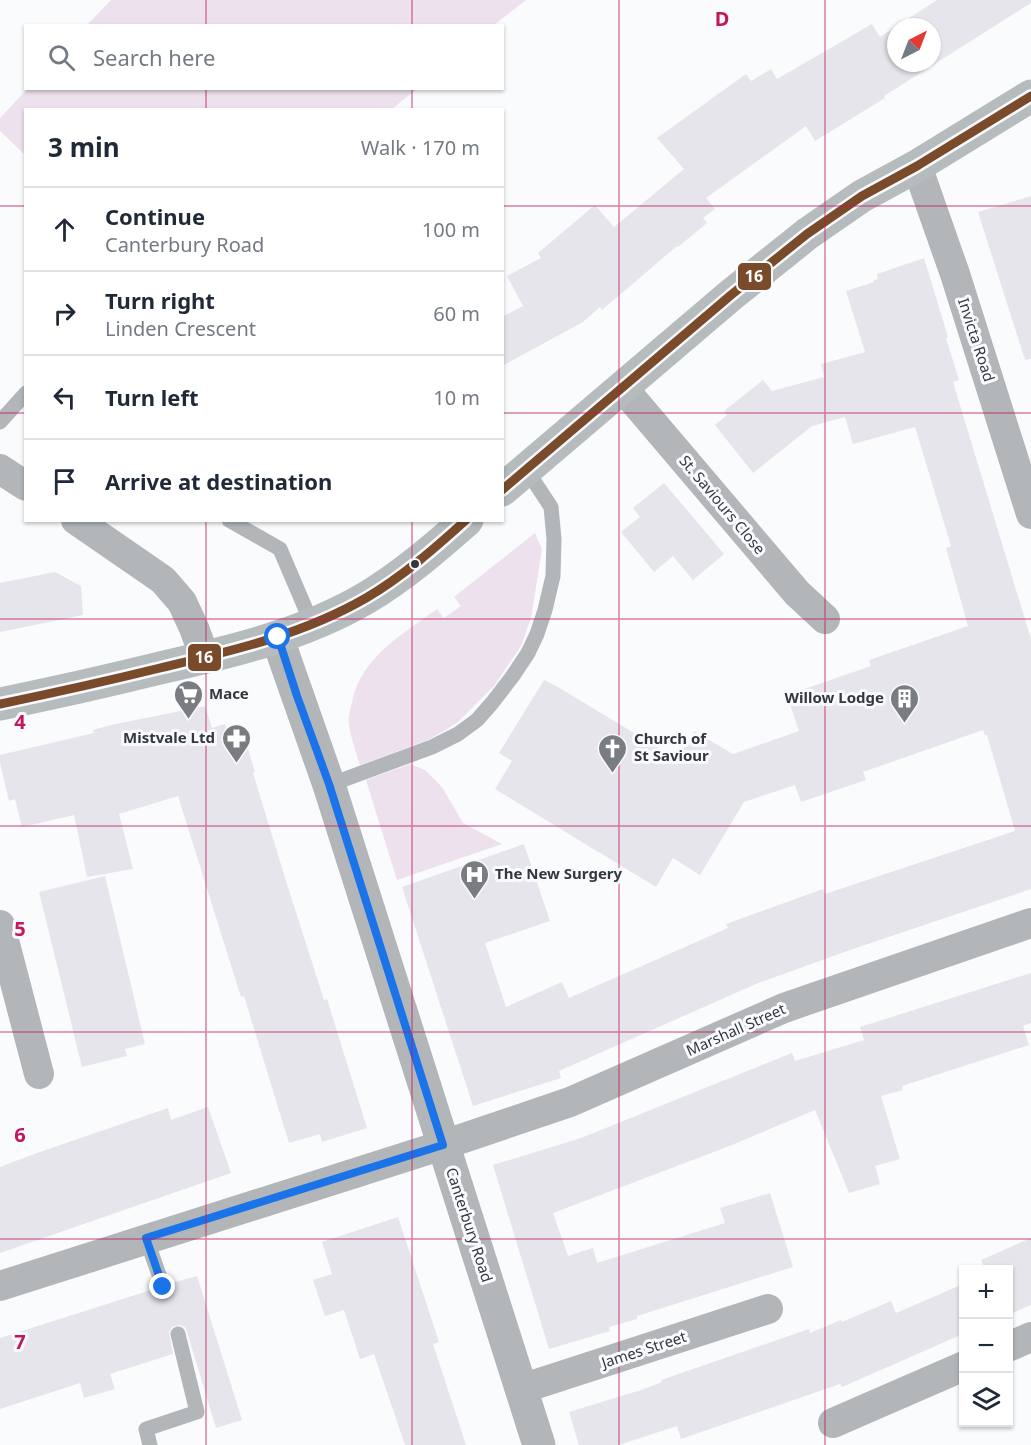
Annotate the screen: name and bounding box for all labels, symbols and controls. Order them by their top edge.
text: D [715,5,729,32]
north arrow [887,18,941,72]
search box [24,24,504,90]
icon: search [45,41,78,74]
text: Search here [93,42,215,72]
text: 3 min [48,129,120,165]
text: Walk · 170 m [361,134,480,161]
text: Continue [105,201,205,231]
icon: ahead [48,213,81,246]
text: 100 m [422,216,480,243]
text: Canterbury Road [105,231,264,258]
line badge: 16 [737,262,772,291]
text: 16 [745,265,763,287]
text: Turn right [105,285,215,315]
street label: Invicta Road [954,295,1000,384]
icon: right [48,297,81,330]
text: 60 m [433,300,480,327]
text: Linden Crescent [105,315,256,342]
icon: left [48,381,81,414]
text: Turn left [105,382,199,412]
text: 10 m [433,384,480,411]
street label: St. Saviours Close [675,451,770,558]
icon: arrive [48,465,81,498]
text: Arrive at destination [105,466,332,496]
unlabelled marker [409,558,421,570]
route start [264,623,290,649]
line badge: 16 [187,643,222,672]
text: 16 [195,646,213,668]
supermarket icon: Mace [172,678,204,720]
building icon: Willow Lodge [889,682,921,724]
place label: Mace [209,683,249,703]
place label: Willow Lodge [785,687,884,707]
text: 4 [14,708,26,735]
pharmacy icon: Mistvale Ltd [220,722,252,764]
place label: Mistvale Ltd [123,727,215,747]
place label: Church of St Saviour [634,728,709,765]
church icon: Church of St Saviour [597,732,629,774]
hospital icon: The New Surgery [458,858,490,900]
place label: The New Surgery [495,863,623,883]
text: 5 [14,915,26,942]
street label: Marshall Street [683,998,789,1060]
text: 6 [14,1121,26,1148]
street label: Canterbury Road [442,1165,498,1285]
map controls [959,1265,1013,1427]
button: + [959,1265,1013,1319]
route end [149,1273,175,1299]
button: − [959,1319,1013,1373]
street label: James Street [597,1326,689,1373]
text: 7 [14,1328,26,1355]
button: layers [959,1373,1013,1427]

